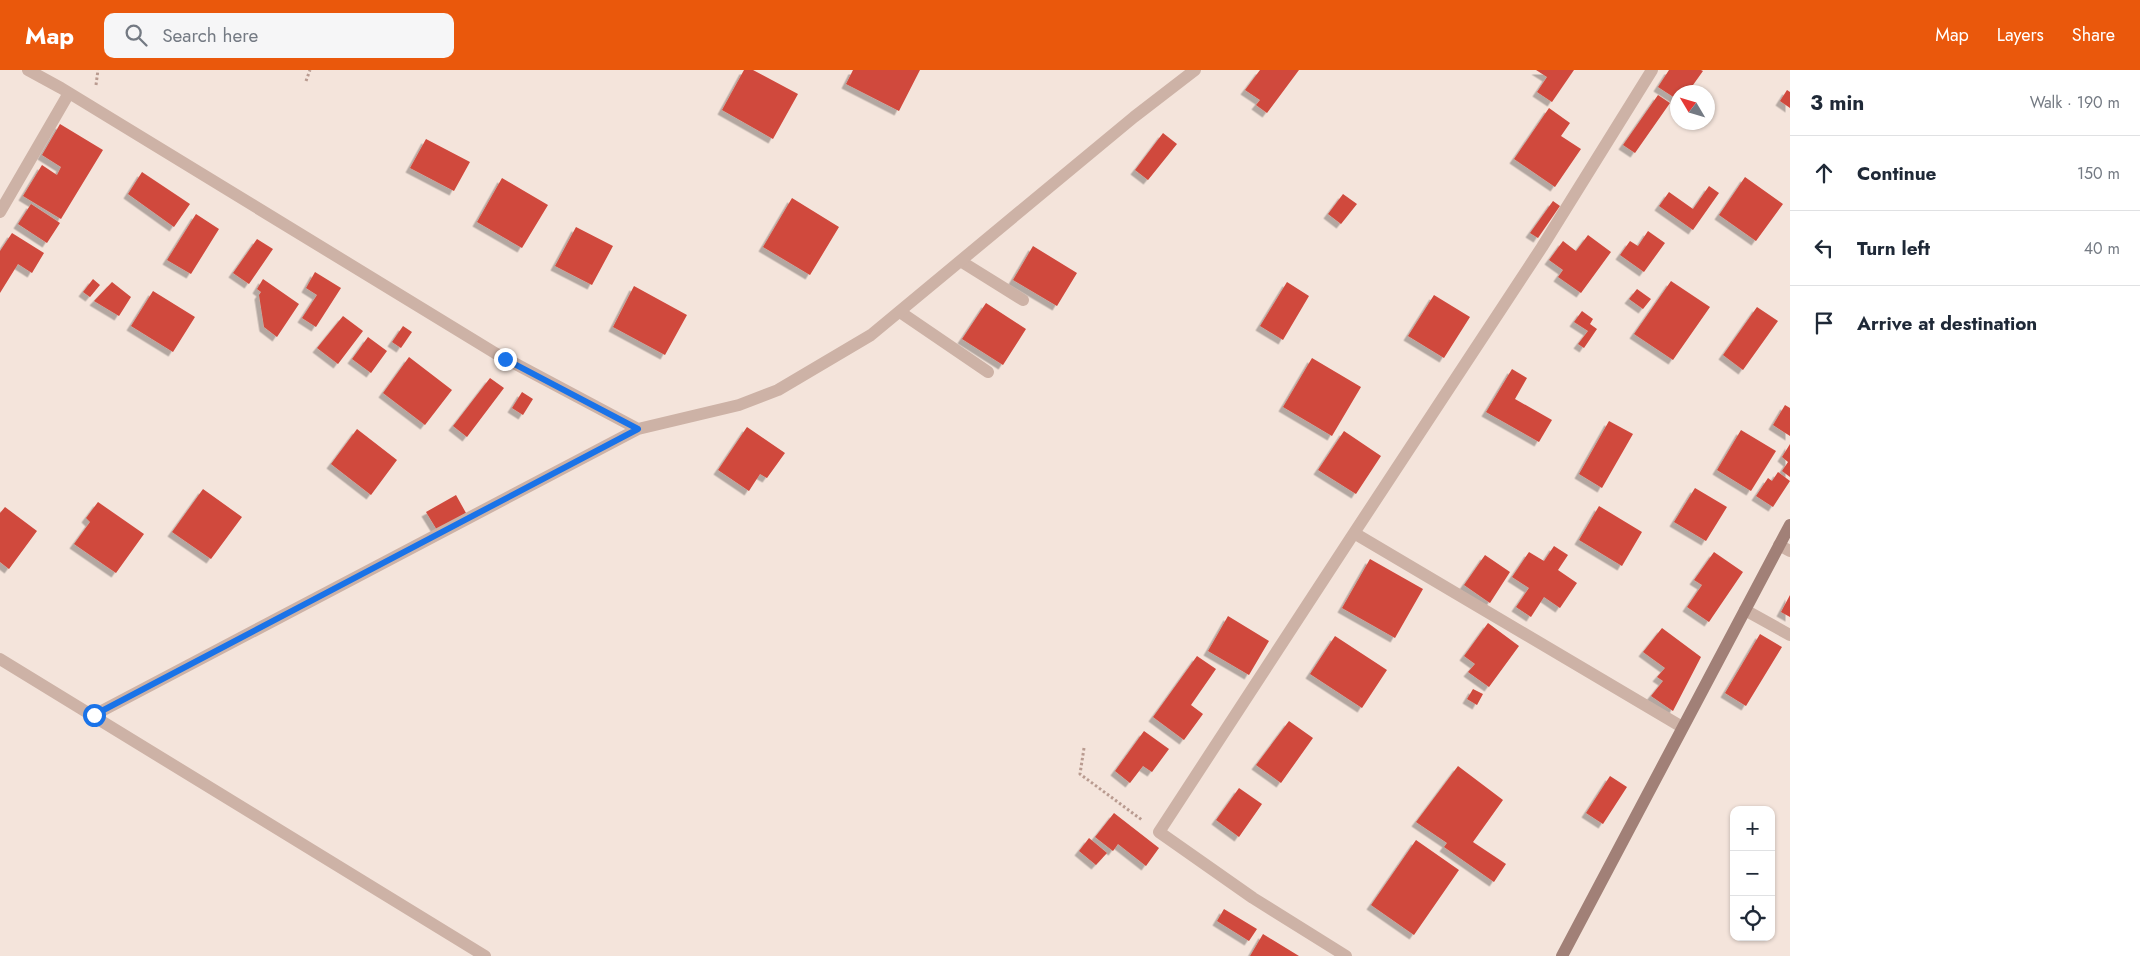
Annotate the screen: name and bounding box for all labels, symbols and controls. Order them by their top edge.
search box [104,13,454,58]
text: Map [25,18,74,53]
icon: search [122,21,150,49]
text: Search here [162,22,258,49]
text: Map [1935,22,1969,48]
text: Layers [1997,22,2044,48]
text: Share [2072,22,2115,48]
north arrow [1670,85,1715,130]
text: 3 min [1810,88,1864,118]
text: Walk · 190 m [2030,91,2120,114]
icon: ahead [1810,159,1838,187]
text: Continue [1857,160,1936,187]
text: 150 m [2077,162,2120,185]
icon: left [1810,234,1838,262]
text: Turn left [1857,235,1930,262]
text: 40 m [2084,237,2120,260]
icon: arrive [1810,309,1838,337]
text: Arrive at destination [1857,310,2037,337]
route end [494,348,517,371]
route start [83,704,106,727]
map controls [1730,806,1775,941]
button: + [1730,806,1775,851]
button: − [1730,851,1775,896]
button: locate [1730,896,1775,941]

